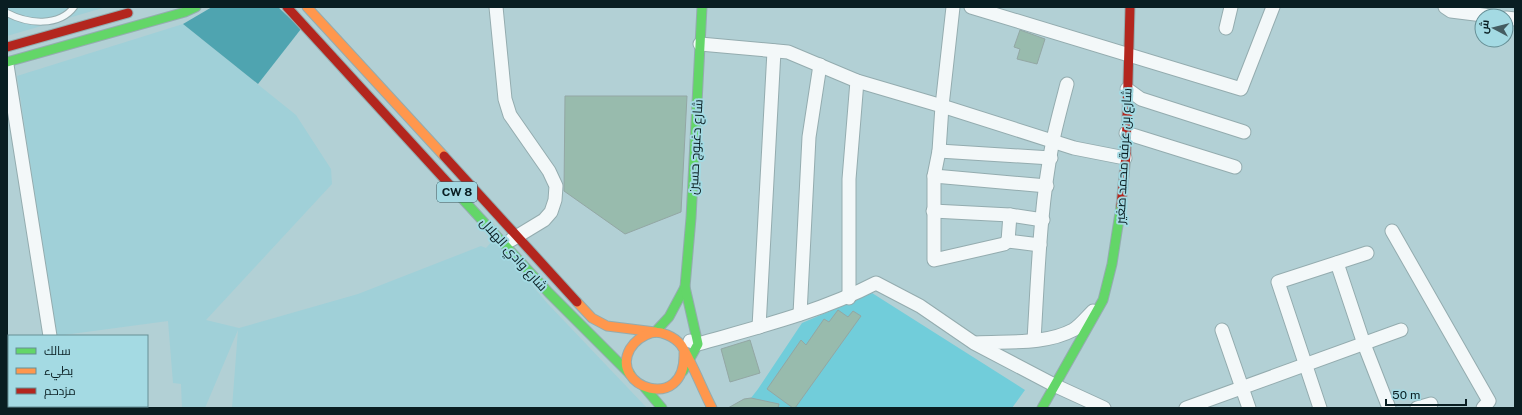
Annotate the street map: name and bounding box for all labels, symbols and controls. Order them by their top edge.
north arrow [1474,8,1514,48]
text: ش [1477,19,1492,35]
street label: شارع بن عرفة محمد صغير [1112,88,1136,225]
street label: شارع دغبوج حسين [686,99,706,195]
road number: CW 8 [437,182,477,202]
street label: شارع وادي الهلال [475,215,550,296]
legend [8,335,148,407]
text: سالك [44,344,71,358]
text: بطيء [44,364,73,381]
scale bar [1386,381,1466,407]
text: مزدحم [44,384,76,399]
text: 50 m [1392,388,1420,402]

